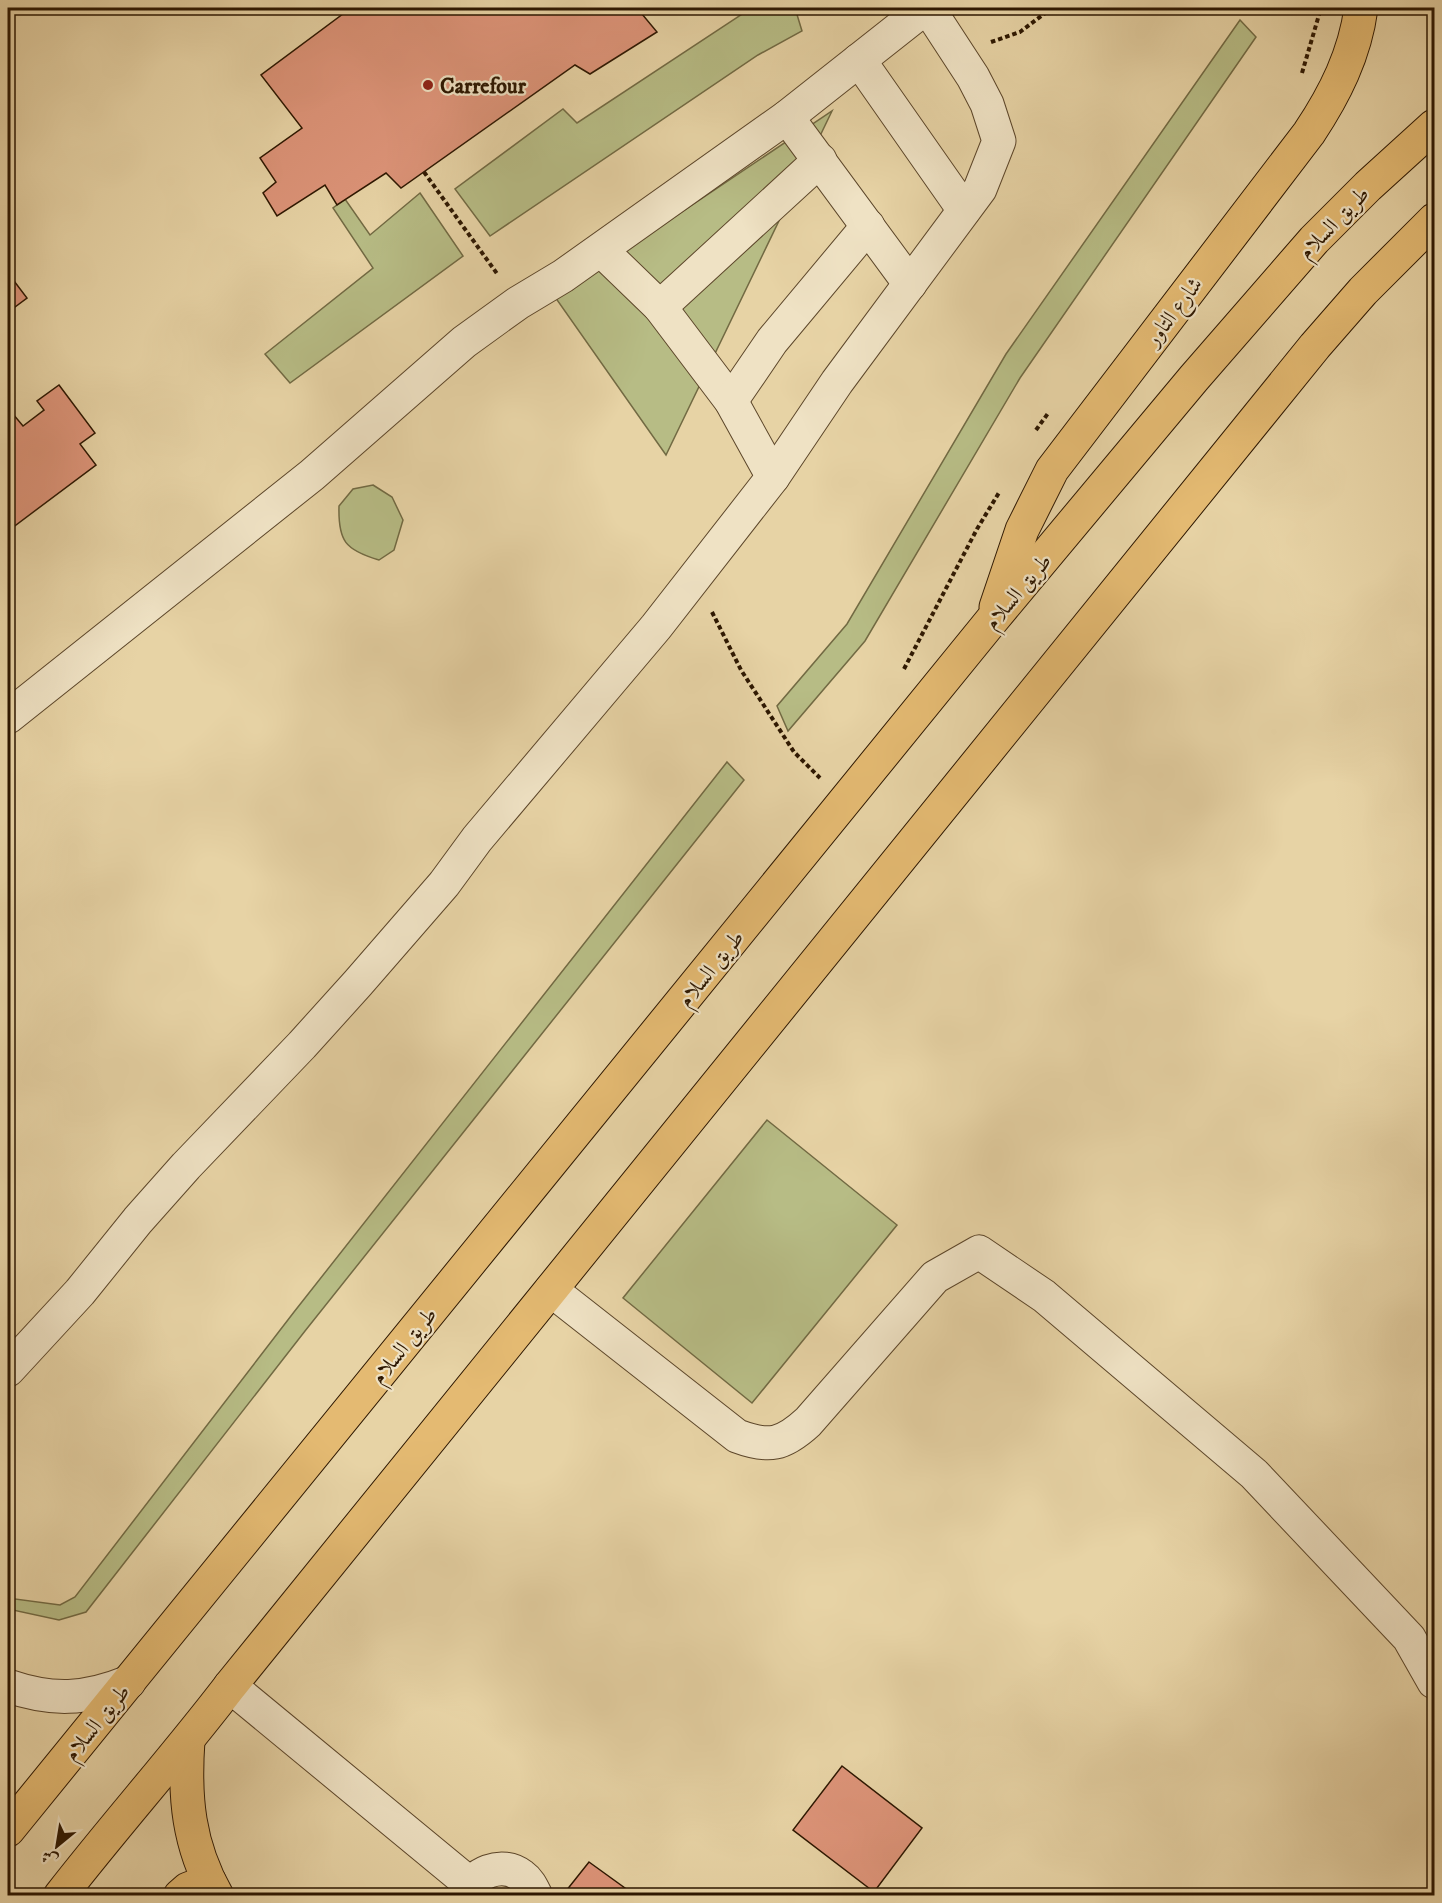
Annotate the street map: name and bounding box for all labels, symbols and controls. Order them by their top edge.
place label: Carrefour [440,73,527,100]
marker: Carrefour [421,78,435,92]
street label: طريق السلام [1293,181,1379,269]
street label: شارع التاور [1138,272,1212,356]
street label: طريق السلام [978,548,1062,639]
street label: طريق السلام [672,925,754,1016]
street label: طريق السلام [365,1302,447,1393]
street label: طريق السلام [58,1679,140,1770]
north arrow [27,1816,87,1876]
text: ش [38,1845,62,1871]

